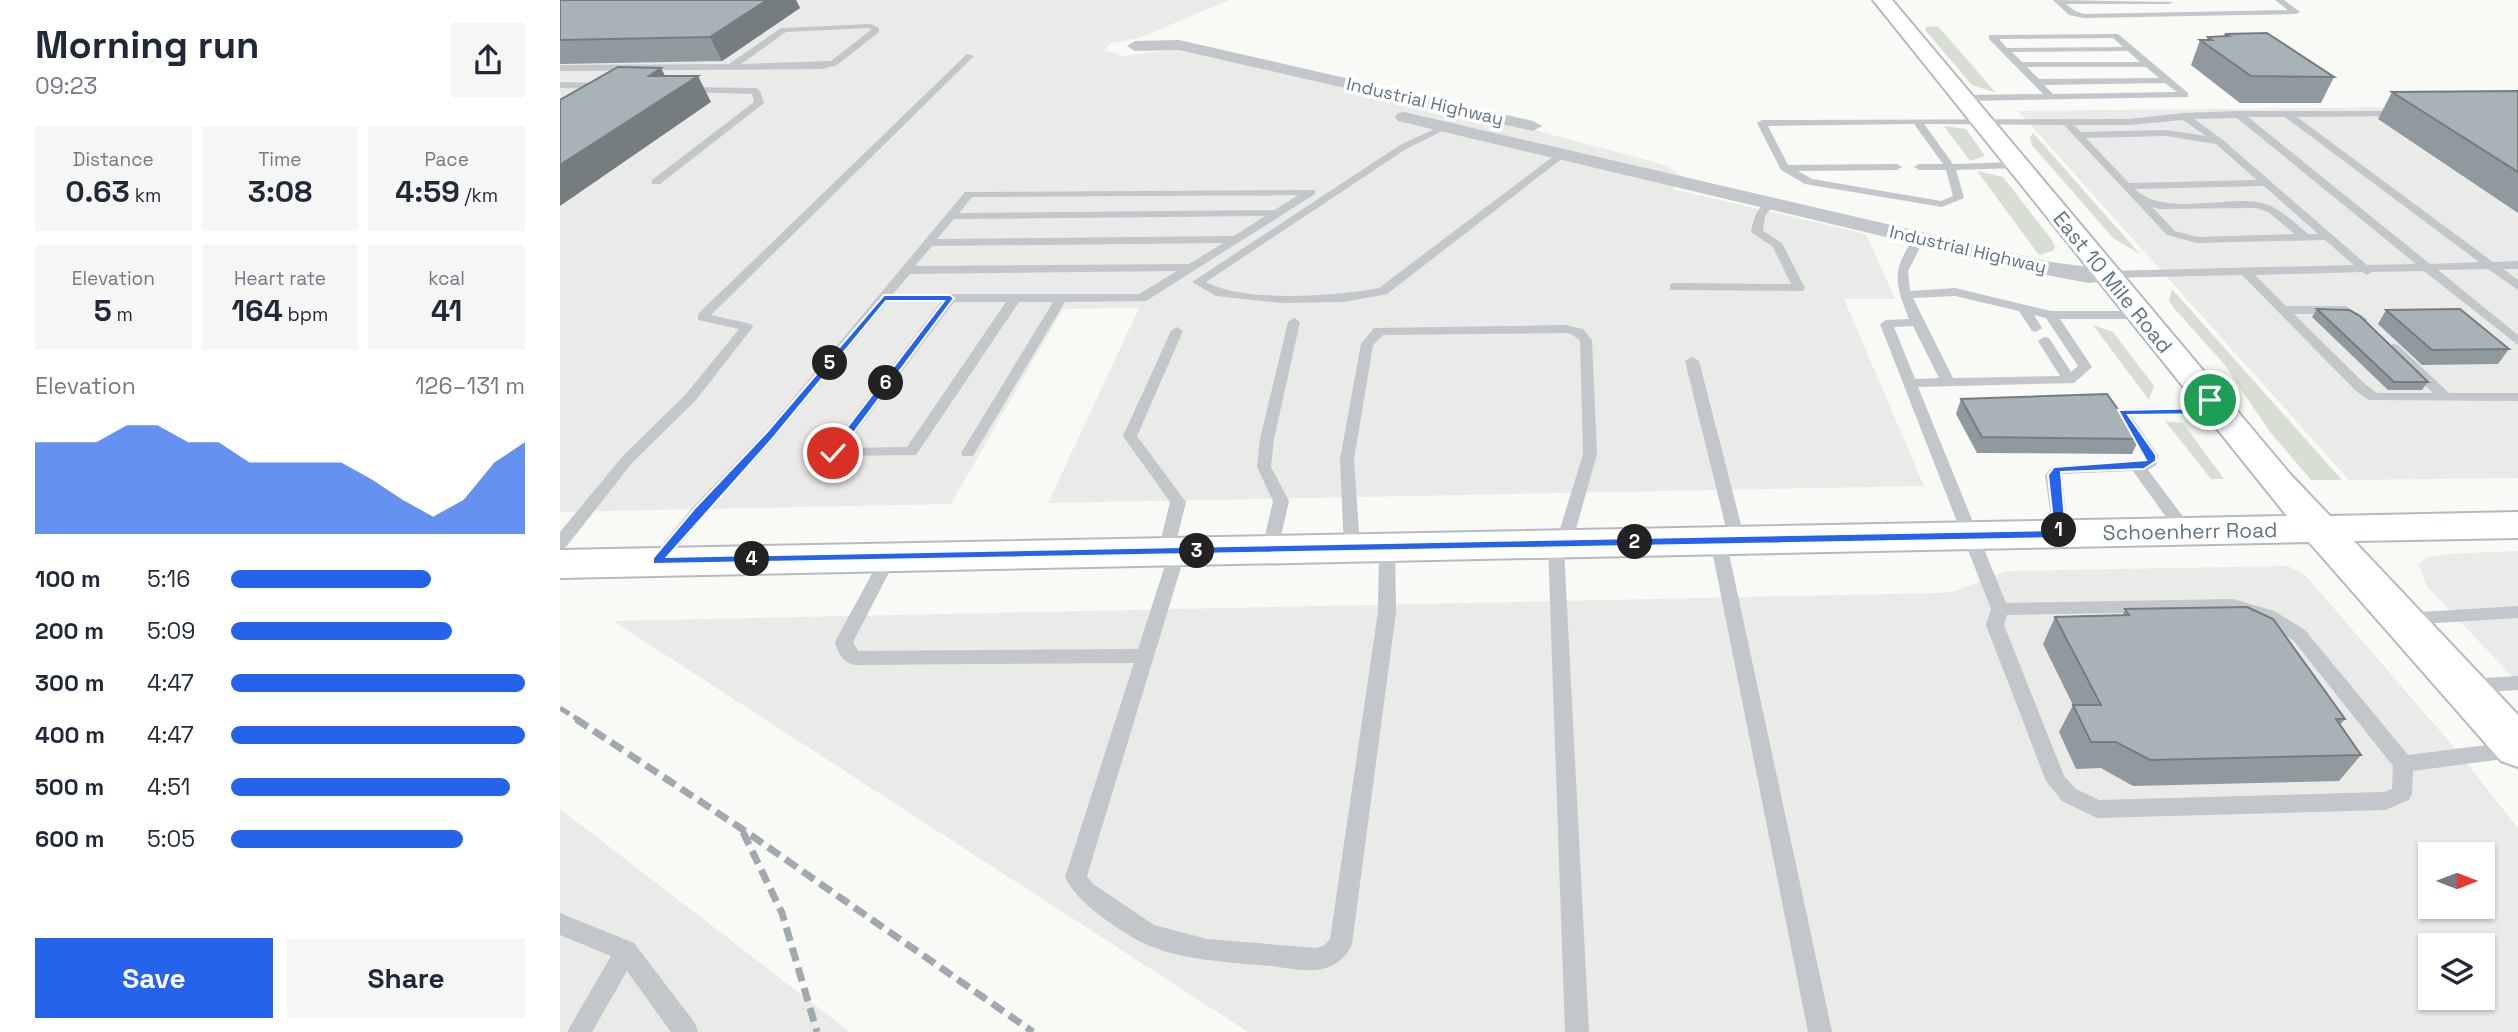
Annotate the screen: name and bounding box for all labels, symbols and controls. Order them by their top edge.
text: Morning run [35,21,260,69]
button: share [451,23,525,97]
text: 09:23 [35,71,97,101]
street label: Industrial Highway [1344,72,1506,130]
text: Distance [73,147,154,172]
text: Time [258,147,302,172]
text: Pace [424,147,469,172]
text: 0.63 [65,172,130,211]
text: 3:08 [248,172,312,211]
text: 4:59 [395,172,460,211]
text: km [130,183,161,208]
text: /km [460,183,498,208]
street label: East 10 Mile Road [2047,205,2179,359]
street label: Industrial Highway [1887,220,2049,278]
text: Elevation [72,266,155,291]
text: Heart rate [234,266,326,291]
text: kcal [428,266,465,291]
text: 5 [94,291,112,330]
text: 164 [232,291,283,330]
text: 41 [431,291,462,330]
text: m [112,302,133,327]
text: bpm [283,302,328,327]
pin: 5 [812,346,848,380]
text: 5 [824,350,835,375]
pin: 6 [868,366,904,400]
text: 6 [880,370,891,395]
pin [2180,370,2240,430]
text: Elevation [35,371,136,401]
text: 126–131 m [415,371,525,401]
icon: arrive [2191,381,2229,419]
pin [803,423,863,483]
icon: check [814,434,852,472]
pin: 1 [2042,512,2076,548]
street label: Schoenherr Road [2102,516,2278,546]
text: 1 [2054,517,2063,542]
pin: 2 [1618,524,1652,560]
text: 2 [1629,529,1640,554]
pin: 3 [1180,534,1214,568]
text: 3 [1191,538,1202,563]
pin: 4 [734,542,770,576]
text: 4 [745,546,758,571]
text: 100 m [35,564,101,594]
text: 5:16 [147,564,190,594]
text: 200 m [35,616,104,646]
text: 5:09 [147,616,195,646]
text: 300 m [35,668,104,698]
text: 4:47 [147,668,194,698]
text: 400 m [35,720,105,750]
text: 4:47 [147,720,194,750]
text: 500 m [35,772,104,802]
text: 4:51 [147,772,190,802]
text: 600 m [35,824,105,854]
text: 5:05 [147,824,195,854]
north arrow [2418,842,2496,919]
map controls [2418,842,2495,1010]
button: layers [2418,933,2495,1010]
button: Save [35,938,273,1018]
button: Share [287,938,525,1018]

